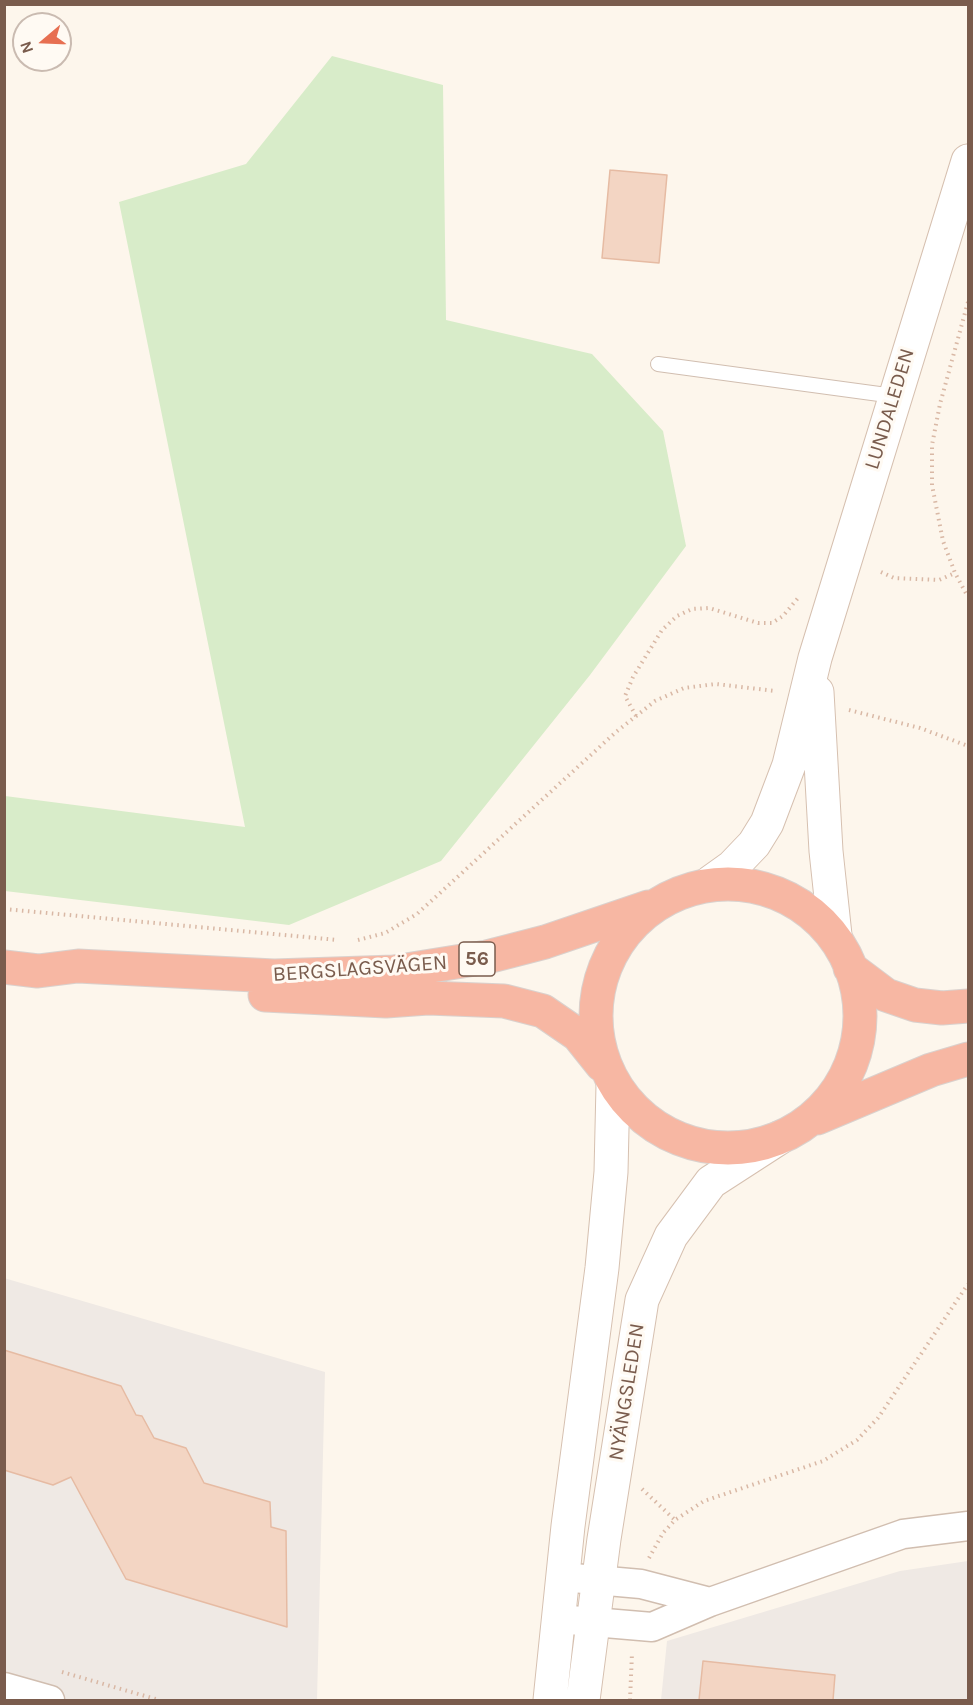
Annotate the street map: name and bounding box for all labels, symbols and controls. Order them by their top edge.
north arrow [12,12,72,72]
text: N [16,39,37,56]
street label: LUNDALEDEN [860,345,920,473]
road number: 56 [459,942,495,976]
street label: BERGSLAGSVÄGEN [272,950,448,988]
street label: NYÄNGSLEDEN [604,1322,650,1462]

